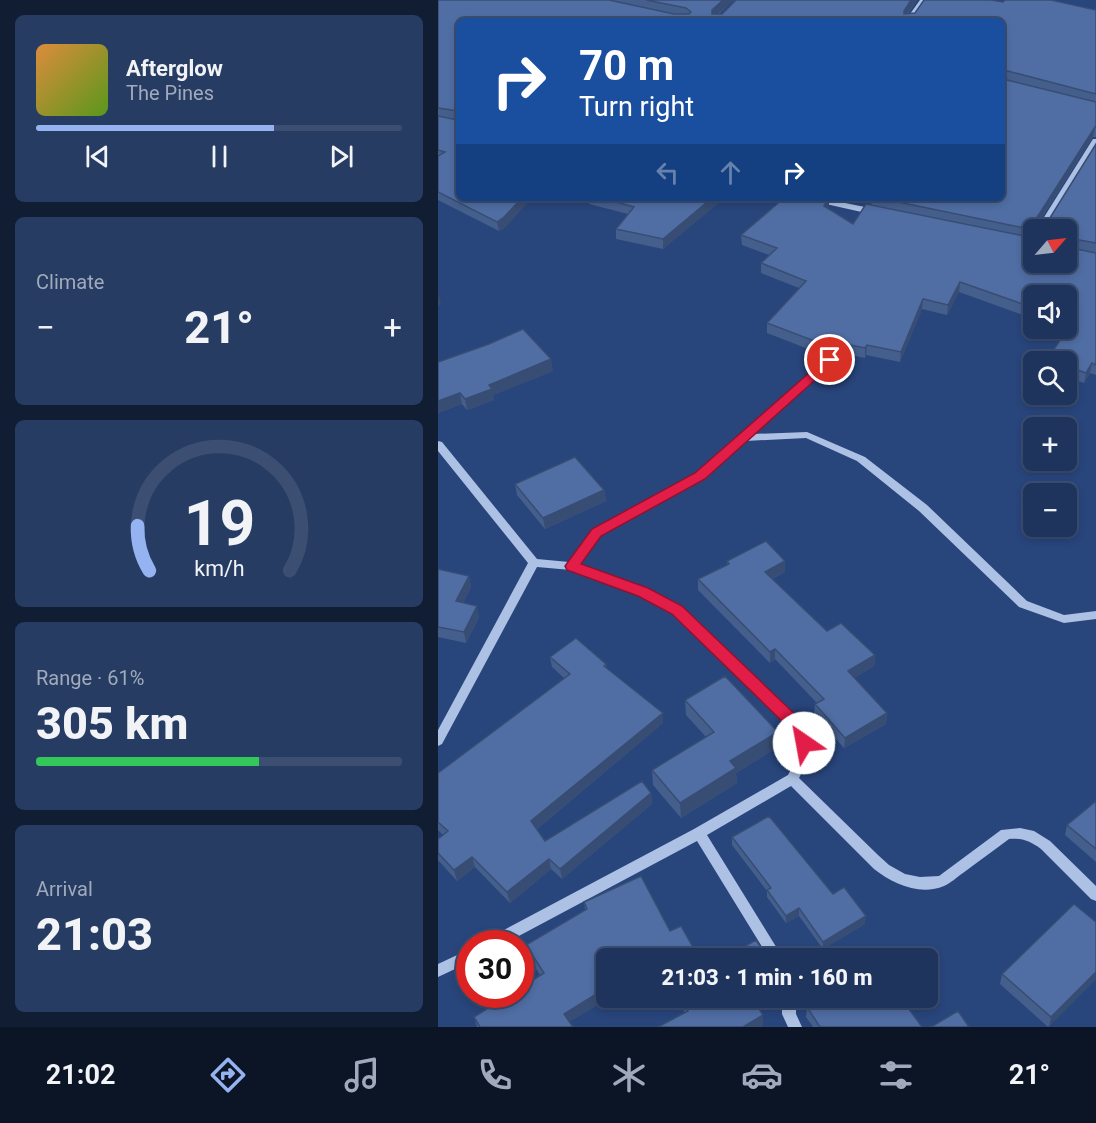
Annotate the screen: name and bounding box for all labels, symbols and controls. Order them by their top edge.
text: 70 m [579,41,674,90]
icon: right [480,42,558,120]
text: Afterglow [126,56,223,81]
text: The Pines [126,81,214,105]
text: Turn right [579,91,694,123]
icon: previous [81,140,114,173]
icon: pause [203,140,236,173]
icon: next [325,140,358,173]
icon: left [651,156,684,189]
icon: ahead [714,156,747,189]
icon: right [777,156,810,189]
north arrow [1023,219,1077,273]
map controls [1023,219,1077,537]
text: Climate [36,270,104,294]
button: sound [1023,285,1077,339]
text: 21° [184,301,254,354]
text: − [36,308,55,347]
text: + [383,308,402,347]
pin [804,334,855,385]
icon: arrive [813,343,846,376]
button: search [1023,351,1077,405]
button: + [1023,417,1077,471]
button: − [1023,483,1077,537]
text: 19 [183,487,255,560]
text: km/h [194,556,244,581]
text: Range · 61% [36,666,144,690]
text: 305 km [36,697,188,750]
position arrow [772,711,836,775]
text: Arrival [36,877,93,901]
text: 21:03 [36,908,153,961]
speed limit sign: 30 [456,930,534,1008]
text: 21:03 · 1 min · 160 m [662,965,872,990]
icon: directions [207,1054,249,1096]
icon: music [341,1054,383,1096]
icon: phone [474,1054,516,1096]
icon: climate [608,1054,650,1096]
icon: car [741,1054,783,1096]
icon: filters [875,1054,917,1096]
text: 21:02 [46,1059,115,1091]
text: 21° [1009,1059,1050,1091]

